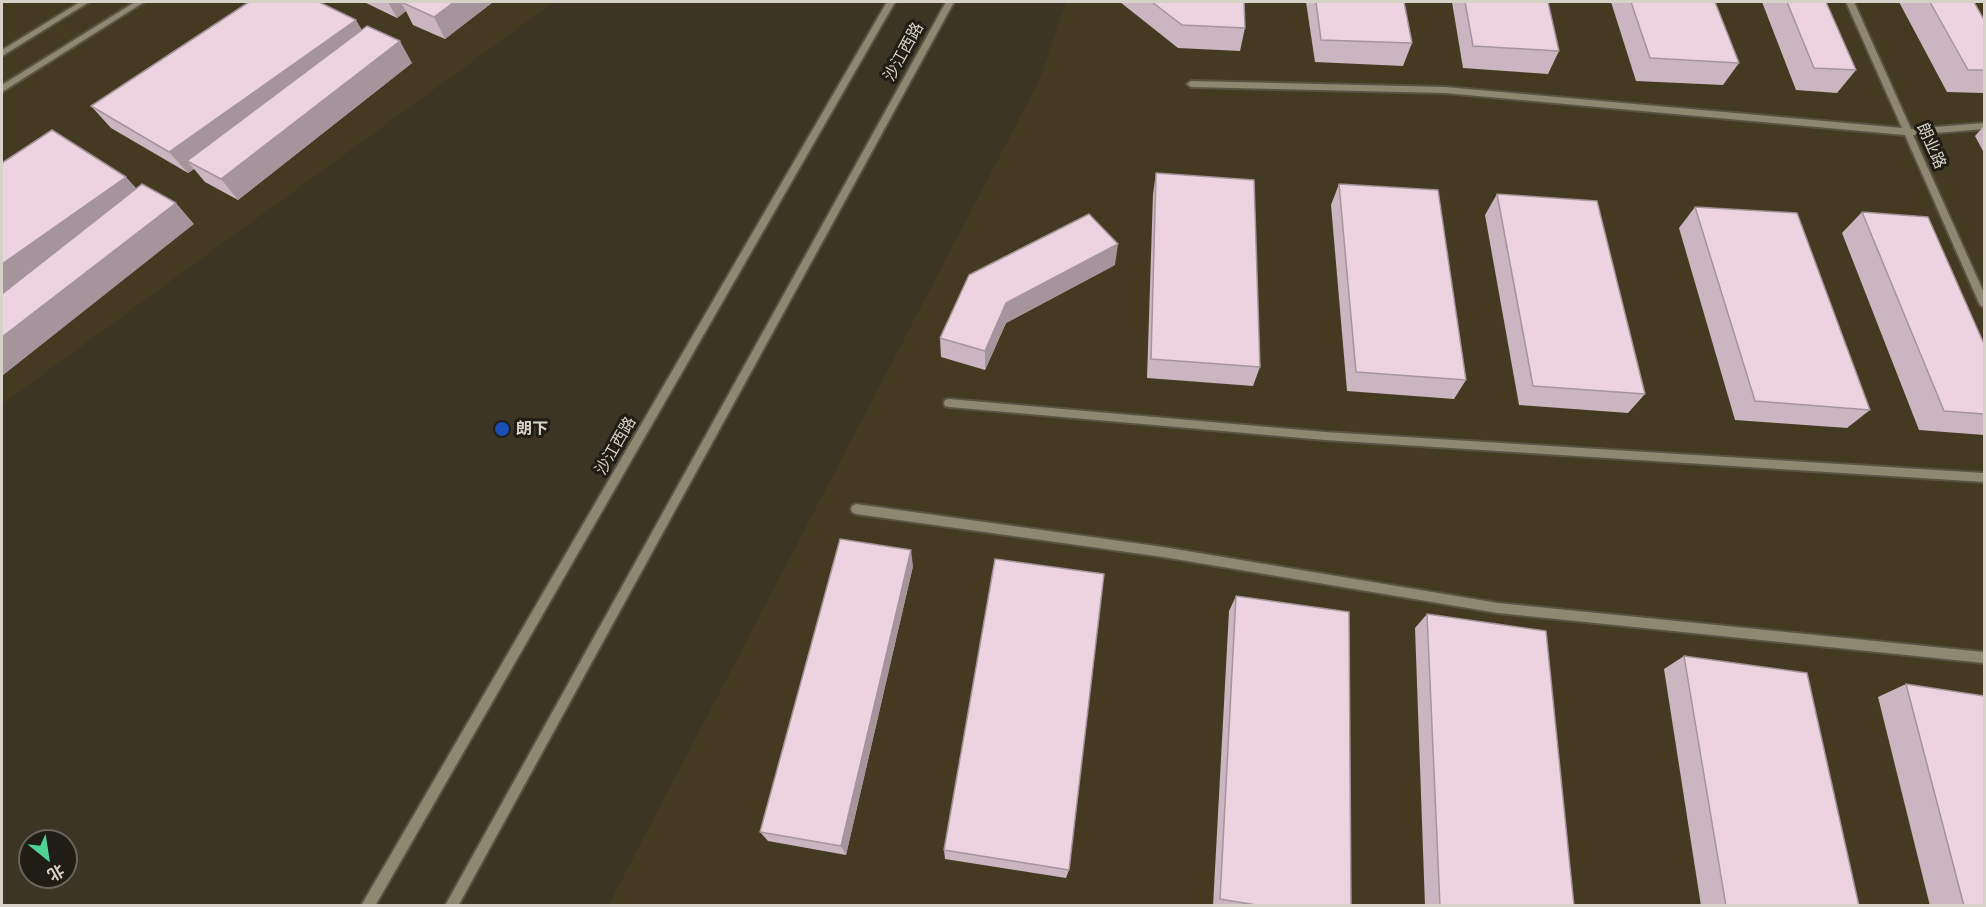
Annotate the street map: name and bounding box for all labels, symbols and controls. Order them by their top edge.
street label: 沙江西路 [880,19,928,85]
street label: 朗业路 [1912,120,1950,172]
street label: 沙江西路 [592,413,640,479]
place label: 朗下 [516,419,548,439]
marker: 朗下 [493,420,511,438]
north arrow [18,829,78,889]
text: 北 [44,859,68,886]

